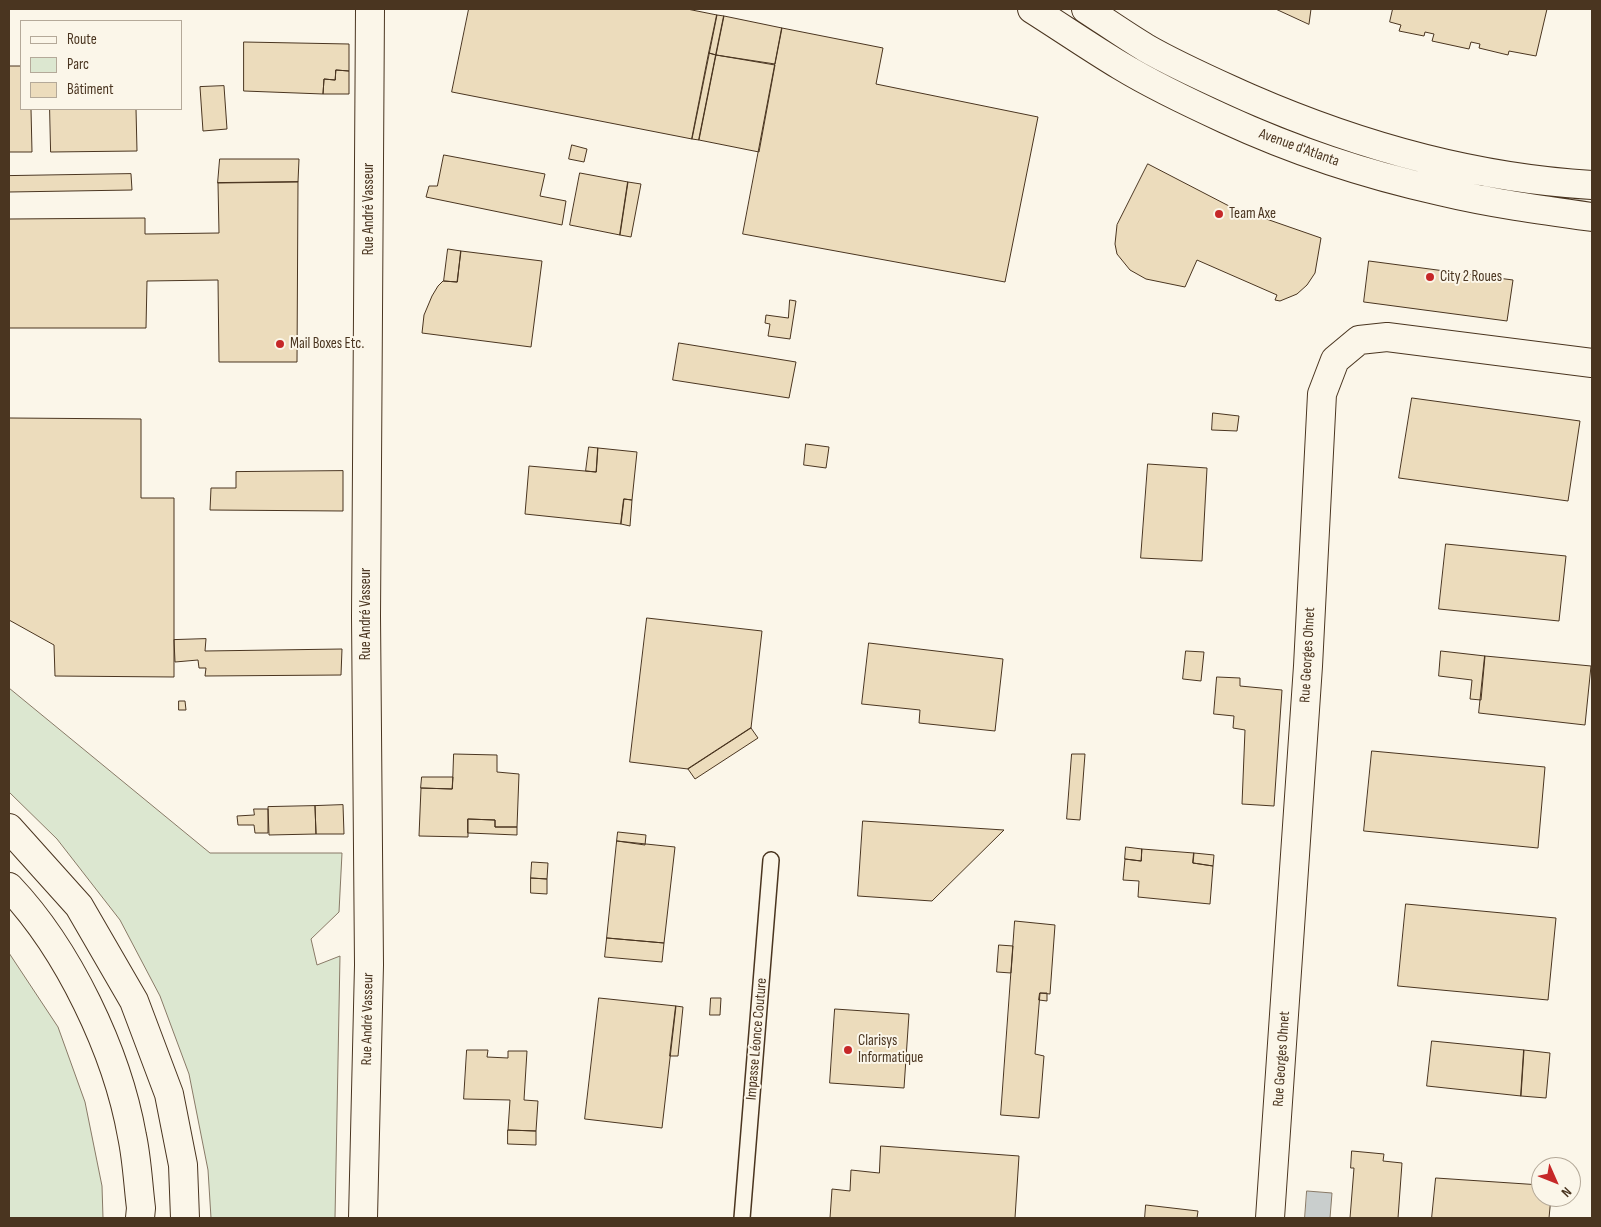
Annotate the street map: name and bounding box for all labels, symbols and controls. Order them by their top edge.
legend [20,20,182,110]
text: Route [67,30,97,49]
text: Parc [67,55,89,74]
text: Bâtiment [67,80,114,99]
street label: Avenue d'Atlanta [1256,125,1342,171]
street label: Rue André Vasseur [360,163,378,255]
place label: Team Axe [1229,205,1276,223]
marker: Team Axe [1213,208,1225,220]
place label: City 2 Roues [1440,268,1502,286]
marker: City 2 Roues [1424,271,1436,283]
place label: Mail Boxes Etc. [290,335,364,353]
marker: Mail Boxes Etc. [274,338,286,350]
street label: Rue André Vasseur [357,568,375,660]
street label: Rue Georges Ohnet [1297,607,1319,703]
street label: Rue André Vasseur [358,972,378,1066]
street label: Impasse Léonce Couture [743,977,771,1101]
street label: Rue Georges Ohnet [1270,1011,1294,1107]
place label: Clarisys Informatique [858,1032,923,1067]
marker: Clarisys Informatique [842,1044,854,1056]
north arrow [1531,1157,1581,1207]
text: N [1558,1183,1575,1201]

